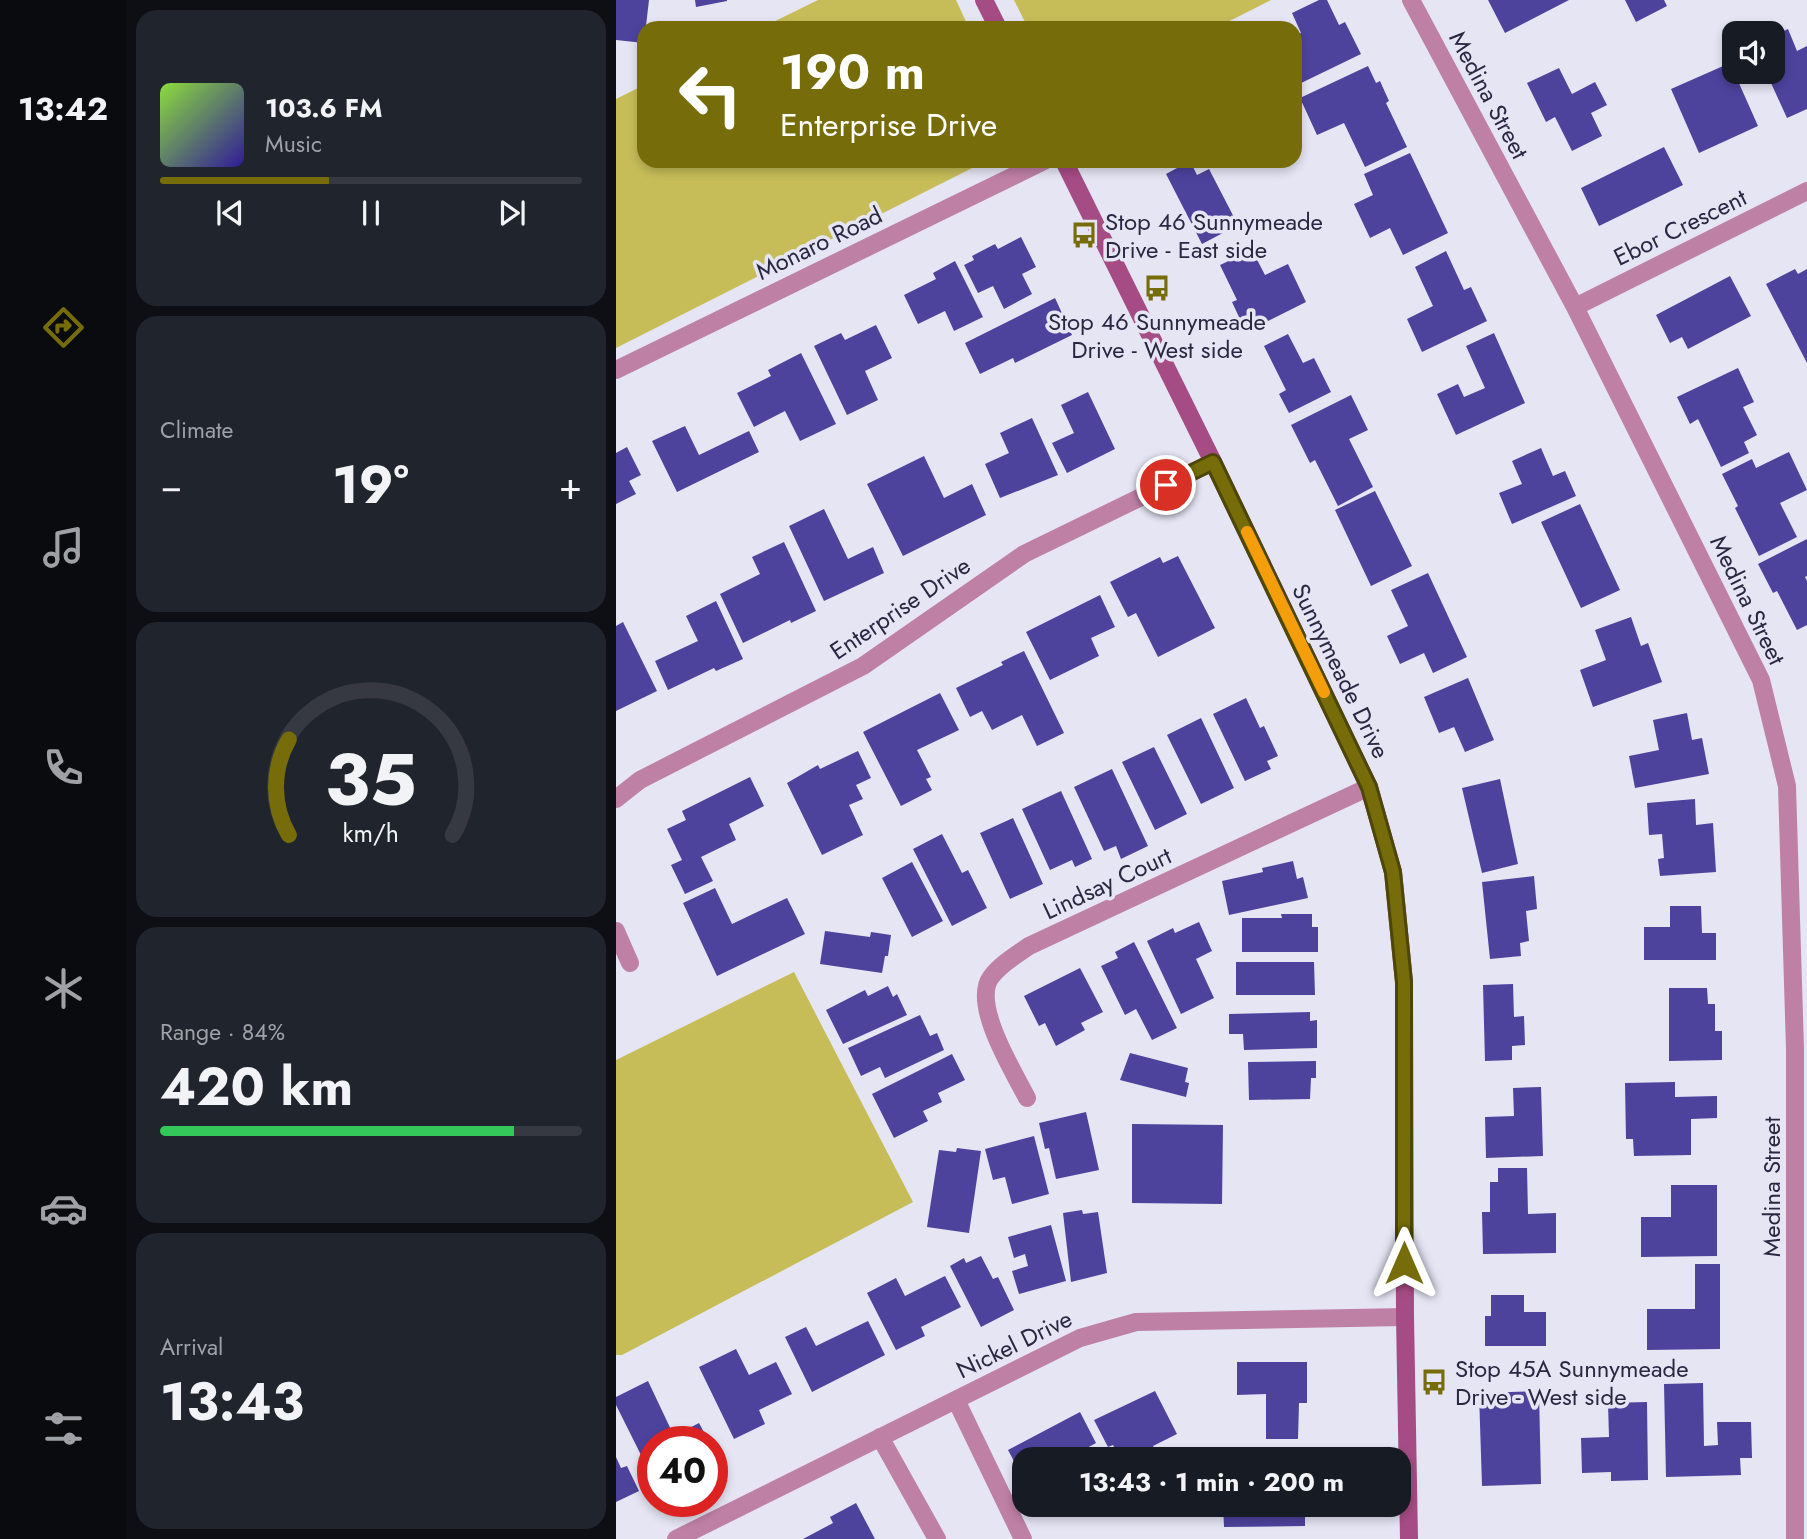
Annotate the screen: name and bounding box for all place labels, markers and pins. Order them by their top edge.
place label: Stop 46 Sunnymeade Drive - East side [1105,204,1323,267]
bus stop icon: Stop 46 Sunnymeade Drive - East side [1069,220,1099,250]
bus stop icon: Stop 46 Sunnymeade Drive - West side [1142,273,1172,303]
place label: Stop 46 Sunnymeade Drive - West side [1048,304,1266,367]
pin [1136,455,1196,515]
place label: Stop 45A Sunnymeade Drive - West side [1455,1351,1689,1414]
bus stop icon: Stop 45A Sunnymeade Drive - West side [1419,1367,1449,1397]

